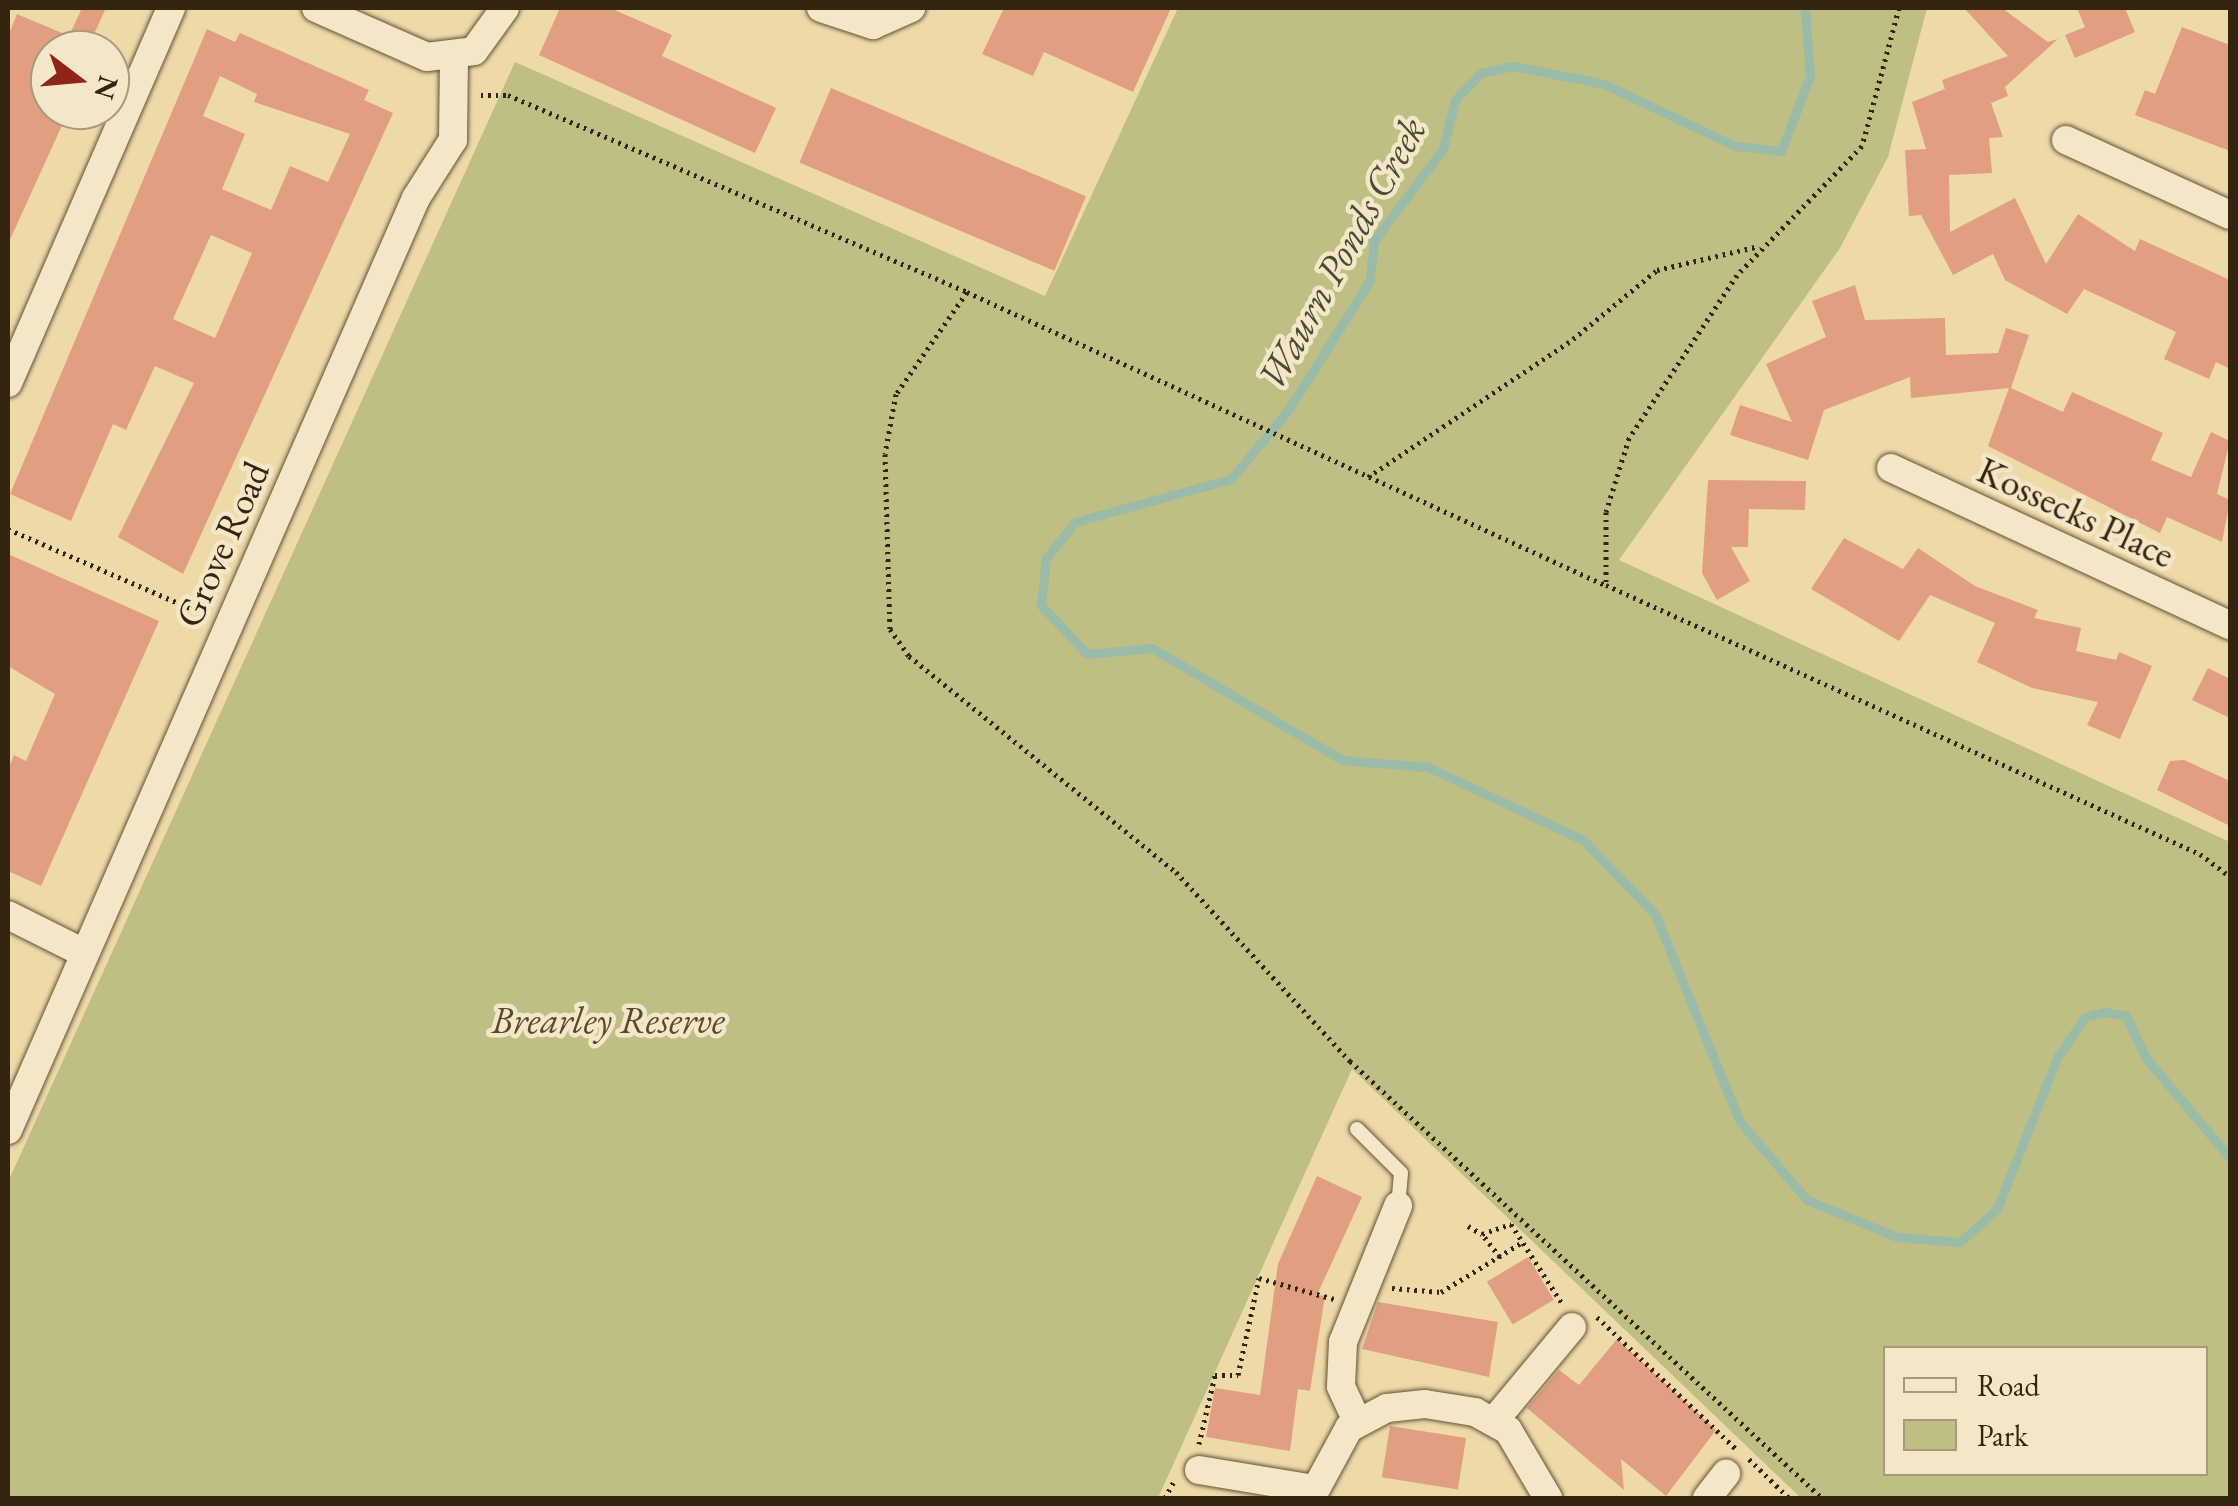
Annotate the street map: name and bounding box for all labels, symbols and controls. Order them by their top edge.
north arrow [30,30,130,130]
text: N [86,72,127,104]
water label: Waurn Ponds Creek [1246,109,1436,397]
street label: Kossecks Place [1970,447,2182,577]
street label: Grove Road [165,454,279,634]
park label: Brearley Reserve [491,997,725,1043]
legend [1883,1346,2208,1476]
text: Road [1977,1366,2040,1405]
text: Park [1977,1416,2028,1455]

